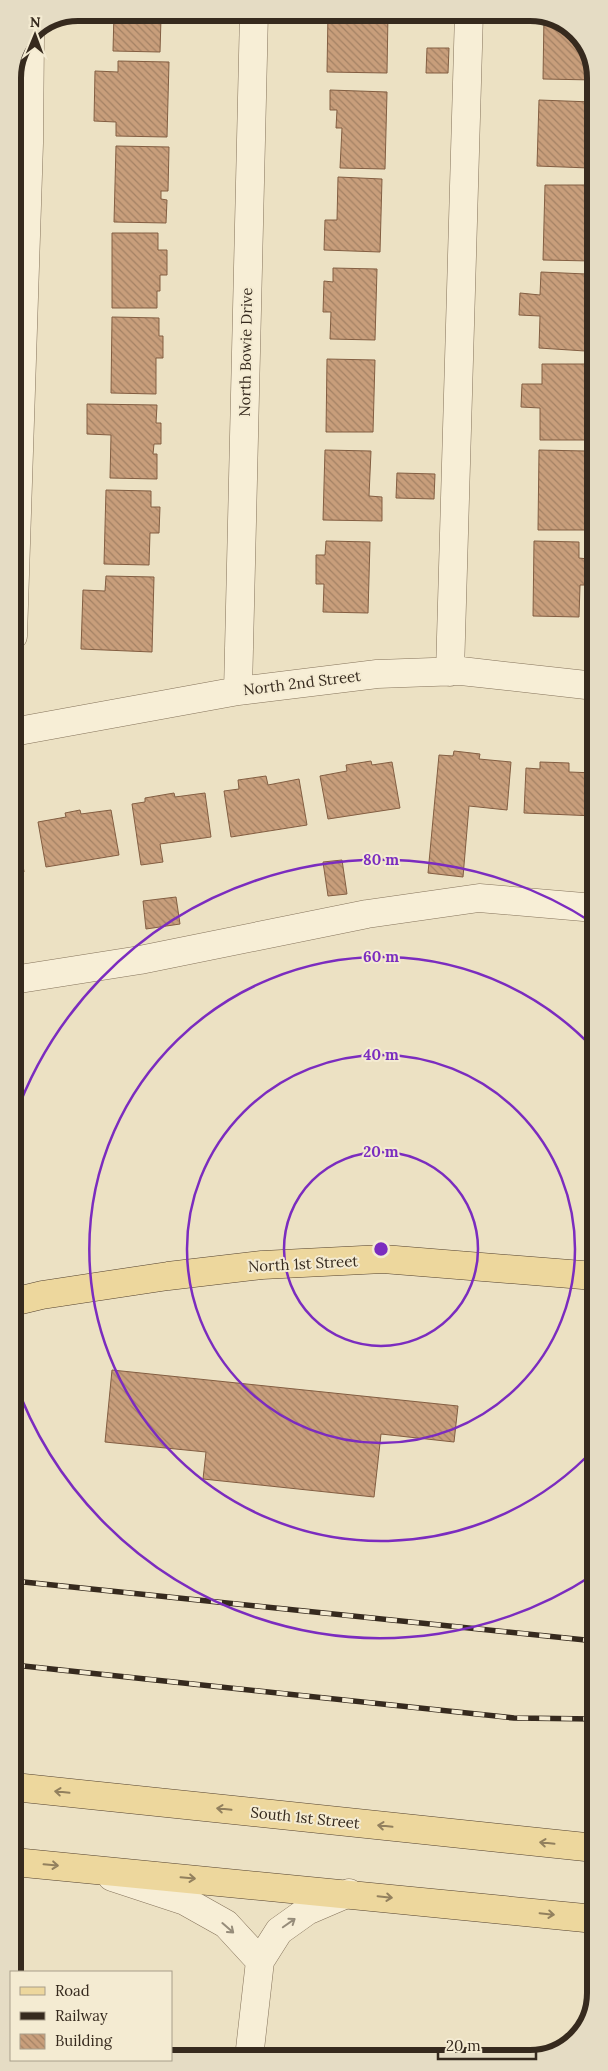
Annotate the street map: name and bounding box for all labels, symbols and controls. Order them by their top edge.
north arrow [10,10,60,60]
text: N [30,13,41,31]
street label: North Bowie Drive [235,287,256,417]
street label: North 2nd Street [242,666,362,699]
text: 80 m [363,850,399,869]
text: 60 m [363,947,399,966]
text: 40 m [363,1045,399,1064]
text: 20 m [363,1142,399,1161]
centre of rings [372,1240,390,1258]
street label: North 1st Street [248,1251,359,1276]
one-way arrow [54,1787,70,1797]
street label: South 1st Street [250,1802,361,1833]
one-way arrow [216,1804,232,1814]
one-way arrow [378,1821,394,1831]
one-way arrow [539,1838,555,1848]
one-way arrow [42,1861,58,1870]
one-way arrow [180,1874,196,1883]
one-way arrow [377,1892,393,1902]
one-way arrow [538,1909,554,1918]
one-way arrow [282,1918,296,1928]
one-way arrow [222,1922,235,1933]
legend [10,1971,172,2061]
text: Road [55,1981,90,2000]
text: Railway [55,2006,108,2025]
scale bar [438,2028,536,2060]
text: Building [55,2031,113,2050]
text: 20 m [446,2036,481,2055]

